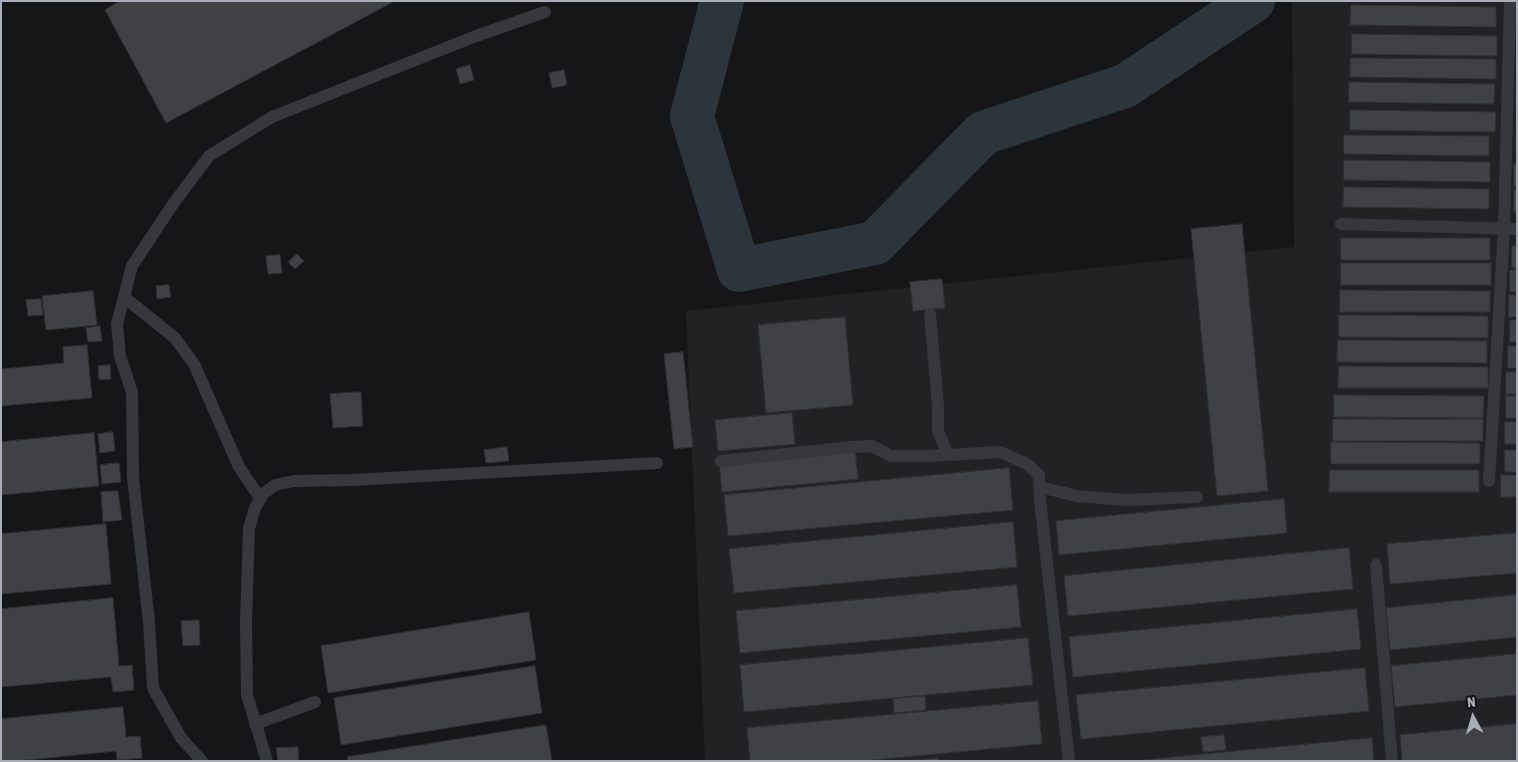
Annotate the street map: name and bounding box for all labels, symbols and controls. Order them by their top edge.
north arrow [1448,692,1498,742]
text: N [1466,694,1476,710]

